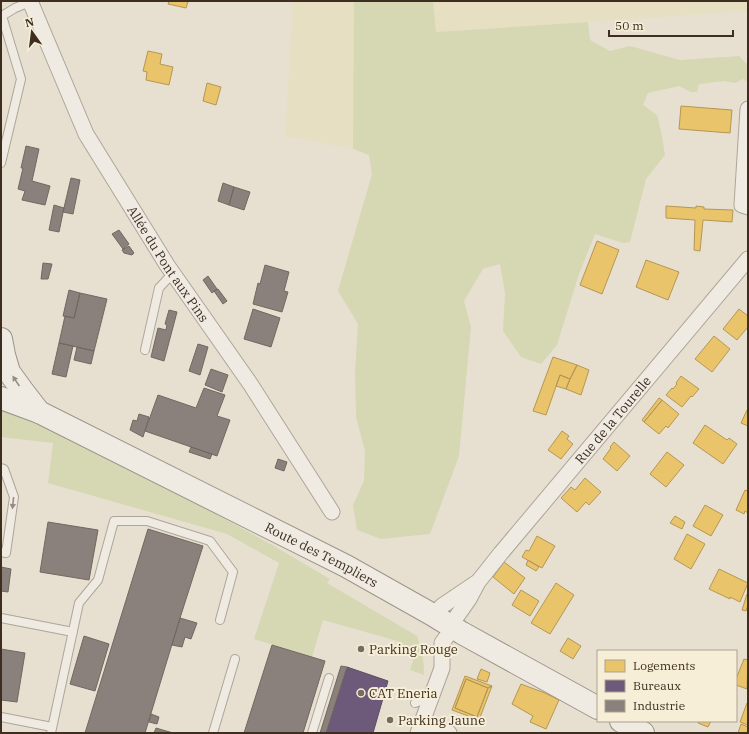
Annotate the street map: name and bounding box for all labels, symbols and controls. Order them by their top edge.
north arrow [12,12,52,52]
scale bar [609,12,733,38]
text: N [24,14,36,30]
text: 50 m [615,18,644,33]
street label: Allée du Pont aux Pins [124,202,213,325]
street label: Rue de la Tourelle [571,373,655,467]
one-way arrow [12,376,20,386]
one-way arrow [10,497,16,509]
street label: Route des Templiers [262,518,381,591]
place label: Parking Rouge [369,641,458,658]
marker: Parking Rouge [356,644,366,654]
legend [597,650,737,722]
text: Logements [633,658,696,673]
text: Bureaux [633,678,681,693]
place label: CAT Eneria [369,685,438,702]
marker: CAT Eneria [356,688,366,698]
text: Industrie [633,698,685,713]
place label: Parking Jaune [398,712,485,729]
marker: Parking Jaune [385,715,395,725]

